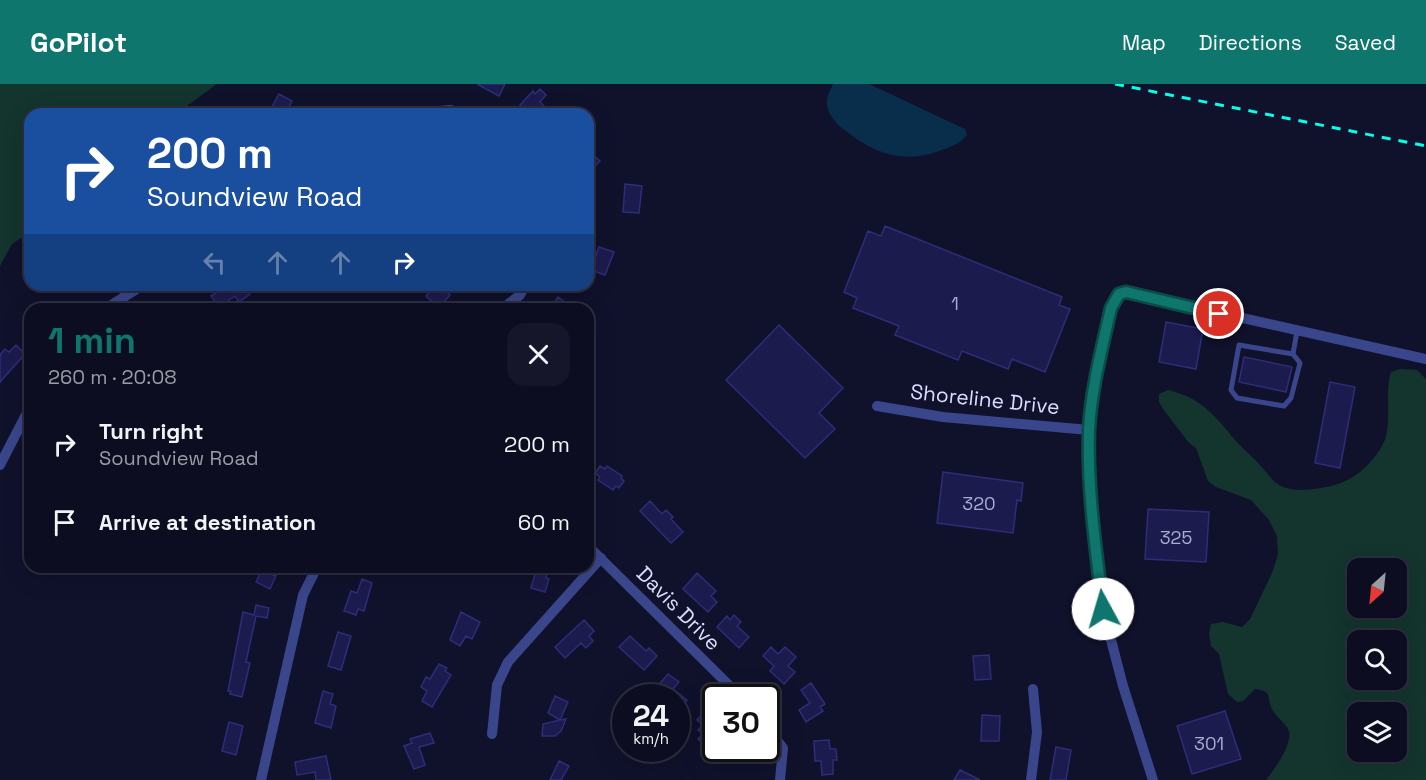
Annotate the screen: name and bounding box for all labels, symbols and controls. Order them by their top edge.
text: GoPilot [30,24,127,60]
text: Map [1122,29,1166,56]
text: Directions [1199,29,1302,56]
text: Saved [1335,29,1396,56]
text: 200 m [147,127,273,180]
icon: right [48,132,126,210]
text: Soundview Road [147,179,362,214]
icon: left [198,246,231,279]
icon: ahead [261,246,294,279]
icon: ahead [324,246,357,279]
icon: right [387,246,420,279]
pin [1193,288,1244,339]
house number: 1 [951,292,959,315]
icon: arrive [1202,297,1235,330]
text: 1 min [48,318,136,364]
button: close [507,323,570,386]
text: 260 m · 20:08 [48,364,177,390]
street label: Shoreline Drive [909,378,1061,420]
text: Turn right [99,417,204,445]
icon: right [48,428,81,461]
text: 200 m [504,430,570,458]
text: Soundview Road [99,445,259,471]
house number: 320 [962,492,996,515]
icon: arrive [48,506,81,539]
text: Arrive at destination [99,508,316,536]
text: 60 m [518,508,570,536]
house number: 325 [1160,526,1192,549]
north arrow [1347,558,1407,618]
map controls [1347,558,1407,762]
street label: Davis Drive [631,560,727,656]
position arrow [1071,577,1135,641]
button: search [1347,630,1407,690]
speed limit sign: 30 [702,684,780,762]
text: 24 [633,696,669,735]
button: layers [1347,702,1407,762]
text: km/h [633,729,669,748]
house number: 301 [1194,732,1224,755]

